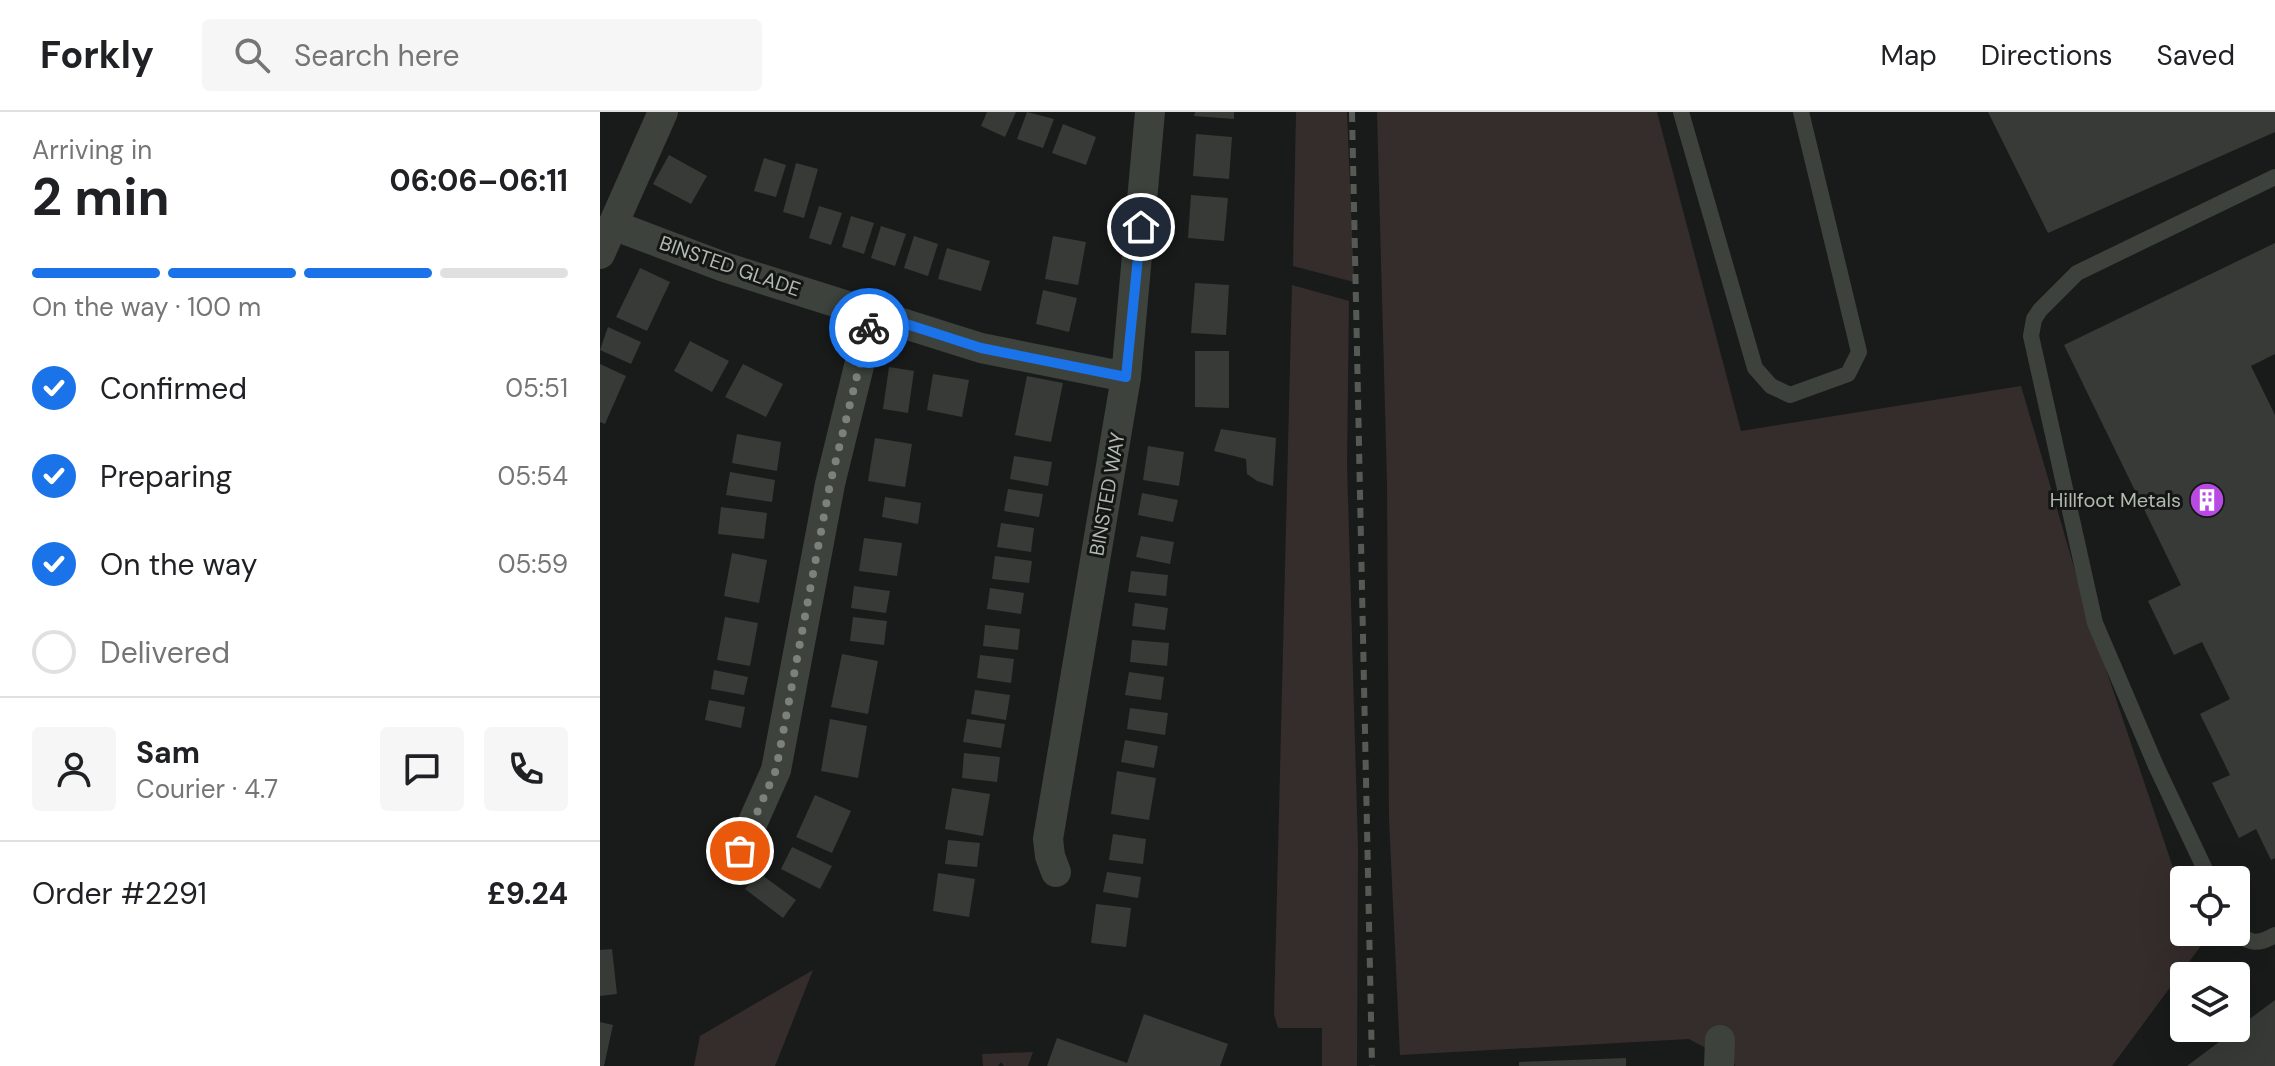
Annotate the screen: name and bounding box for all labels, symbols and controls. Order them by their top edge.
search box [202,19,762,91]
text: Forkly [40,30,154,80]
icon: search [230,33,274,77]
text: Search here [294,36,459,75]
text: Map [1880,37,1937,74]
text: Directions [1981,37,2113,74]
text: Saved [2157,37,2235,74]
text: Arriving in [32,133,152,167]
text: 06:06–06:11 [390,161,568,200]
text: 2 min [32,163,170,231]
pin [1107,193,1175,261]
icon: home [1119,205,1163,249]
street label: BINSTED GLADE [656,230,804,302]
courier [829,288,909,368]
text: On the way · 100 m [32,290,261,324]
icon: bike [847,306,891,350]
icon: check [32,366,76,410]
text: Confirmed [100,369,247,408]
text: 05:51 [505,371,568,405]
street label: BINSTED WAY [1083,430,1131,558]
icon: check [32,454,76,498]
text: Preparing [100,457,232,496]
text: 05:54 [497,459,568,493]
building icon: Hillfoot Metals [2188,481,2226,519]
place label: Hillfoot Metals [2050,487,2181,513]
icon: check [32,542,76,586]
text: On the way [100,545,257,584]
text: 05:59 [498,547,568,581]
text: Delivered [100,633,230,672]
button: person [32,727,116,811]
button: chat [380,727,464,811]
button: phone [484,727,568,811]
text: Sam [136,733,200,772]
text: Courier · 4.7 [136,772,278,806]
pin [706,817,774,885]
icon: bag [718,829,762,873]
map controls [2170,866,2250,1042]
button: locate [2170,866,2250,946]
text: Order #2291 [32,874,207,913]
text: £9.24 [487,874,568,913]
button: layers [2170,962,2250,1042]

